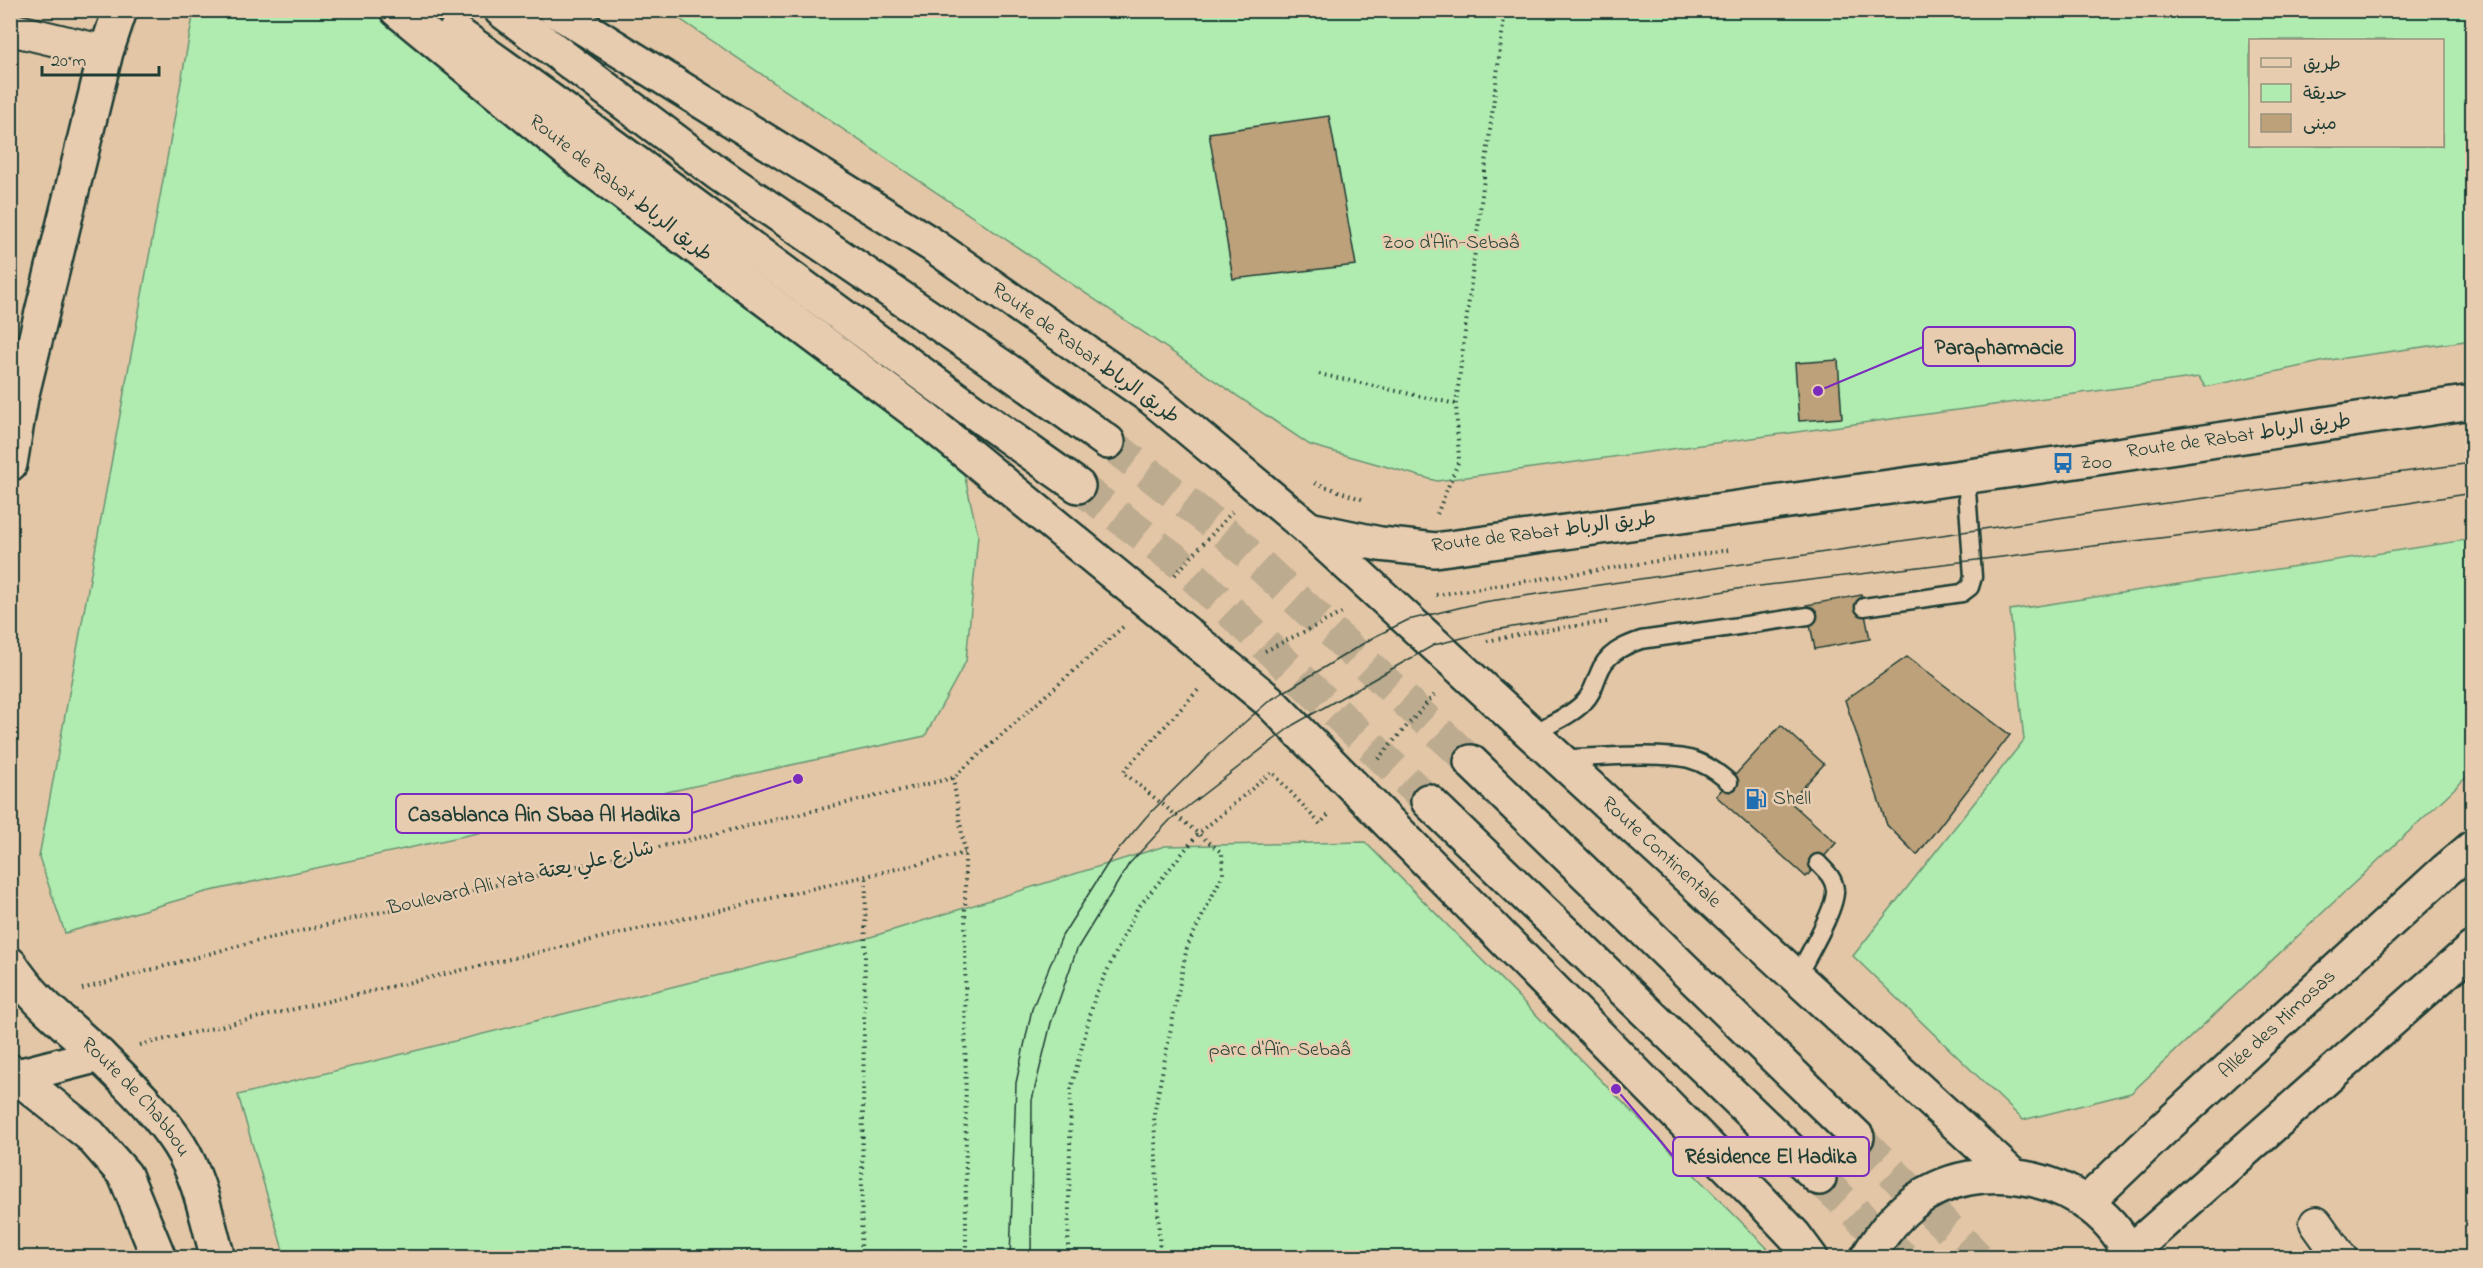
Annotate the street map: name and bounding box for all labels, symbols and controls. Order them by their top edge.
scale bar [42,39,159,77]
legend [2249,39,2444,147]
text: 20 m [51,49,86,75]
text: طريق [2303,52,2341,78]
text: حديقة [2303,82,2347,108]
street label: Route de Rabat طريق الرباط [522,108,718,270]
text: مبنى [2303,112,2337,138]
park label: Zoo d'Aïn-Sebaâ [1382,229,1520,258]
street label: Route de Rabat طريق الرباط [985,276,1185,432]
callout: Parapharmacie [1923,327,2075,366]
text: Parapharmacie [1935,334,2064,364]
street label: Route de Rabat طريق الرباط [2125,407,2353,467]
place label: Zoo [2080,449,2112,478]
bus stop icon: Zoo [2051,451,2075,475]
street label: Route de Rabat طريق الرباط [1430,505,1658,561]
place label: Shell [1773,785,1811,814]
fuel station icon: Shell [1744,787,1768,811]
street label: Route Continentale [1595,790,1728,915]
callout: Casablanca Ain Sbaa Al Hadika [396,794,692,833]
text: Casablanca Ain Sbaa Al Hadika [408,801,680,831]
street label: Boulevard Ali Yata شارع علي يعتة [384,834,657,925]
street label: Allée des Mimosas [2212,963,2343,1086]
street label: Route de Chabbou [74,1031,198,1162]
park label: parc d'Aïn-Sebaâ [1209,1036,1351,1065]
callout: Résidence El Hadika [1673,1137,1869,1176]
text: Résidence El Hadika [1685,1143,1857,1173]

